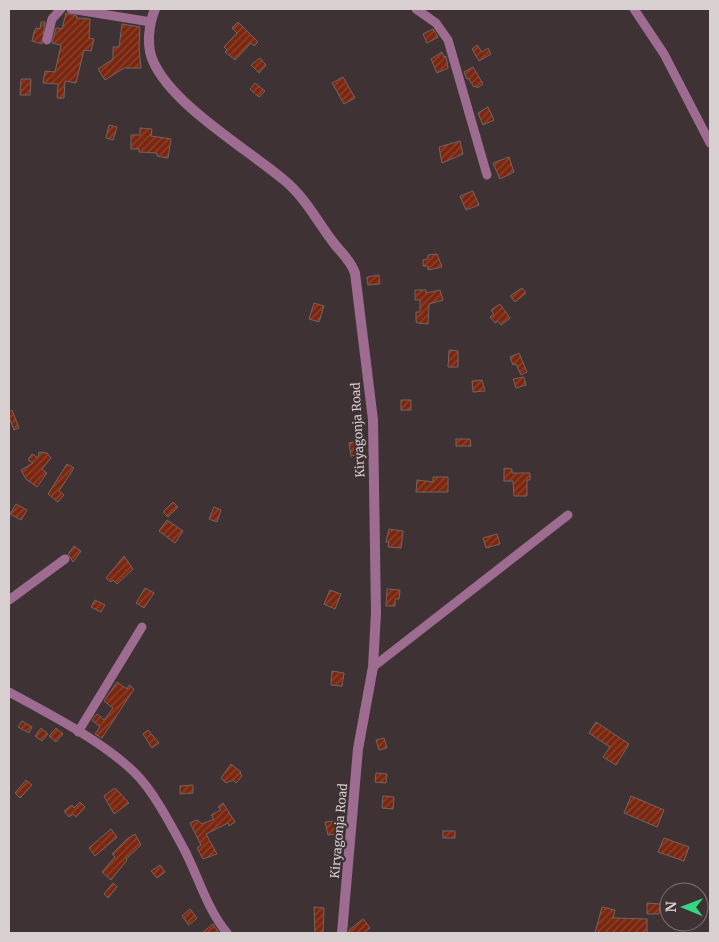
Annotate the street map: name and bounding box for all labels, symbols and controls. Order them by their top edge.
street label: Kiryagonja Road [348,382,367,478]
street label: Kiryagonja Road [327,783,350,879]
north arrow [659,882,709,932]
text: N [662,901,680,912]

